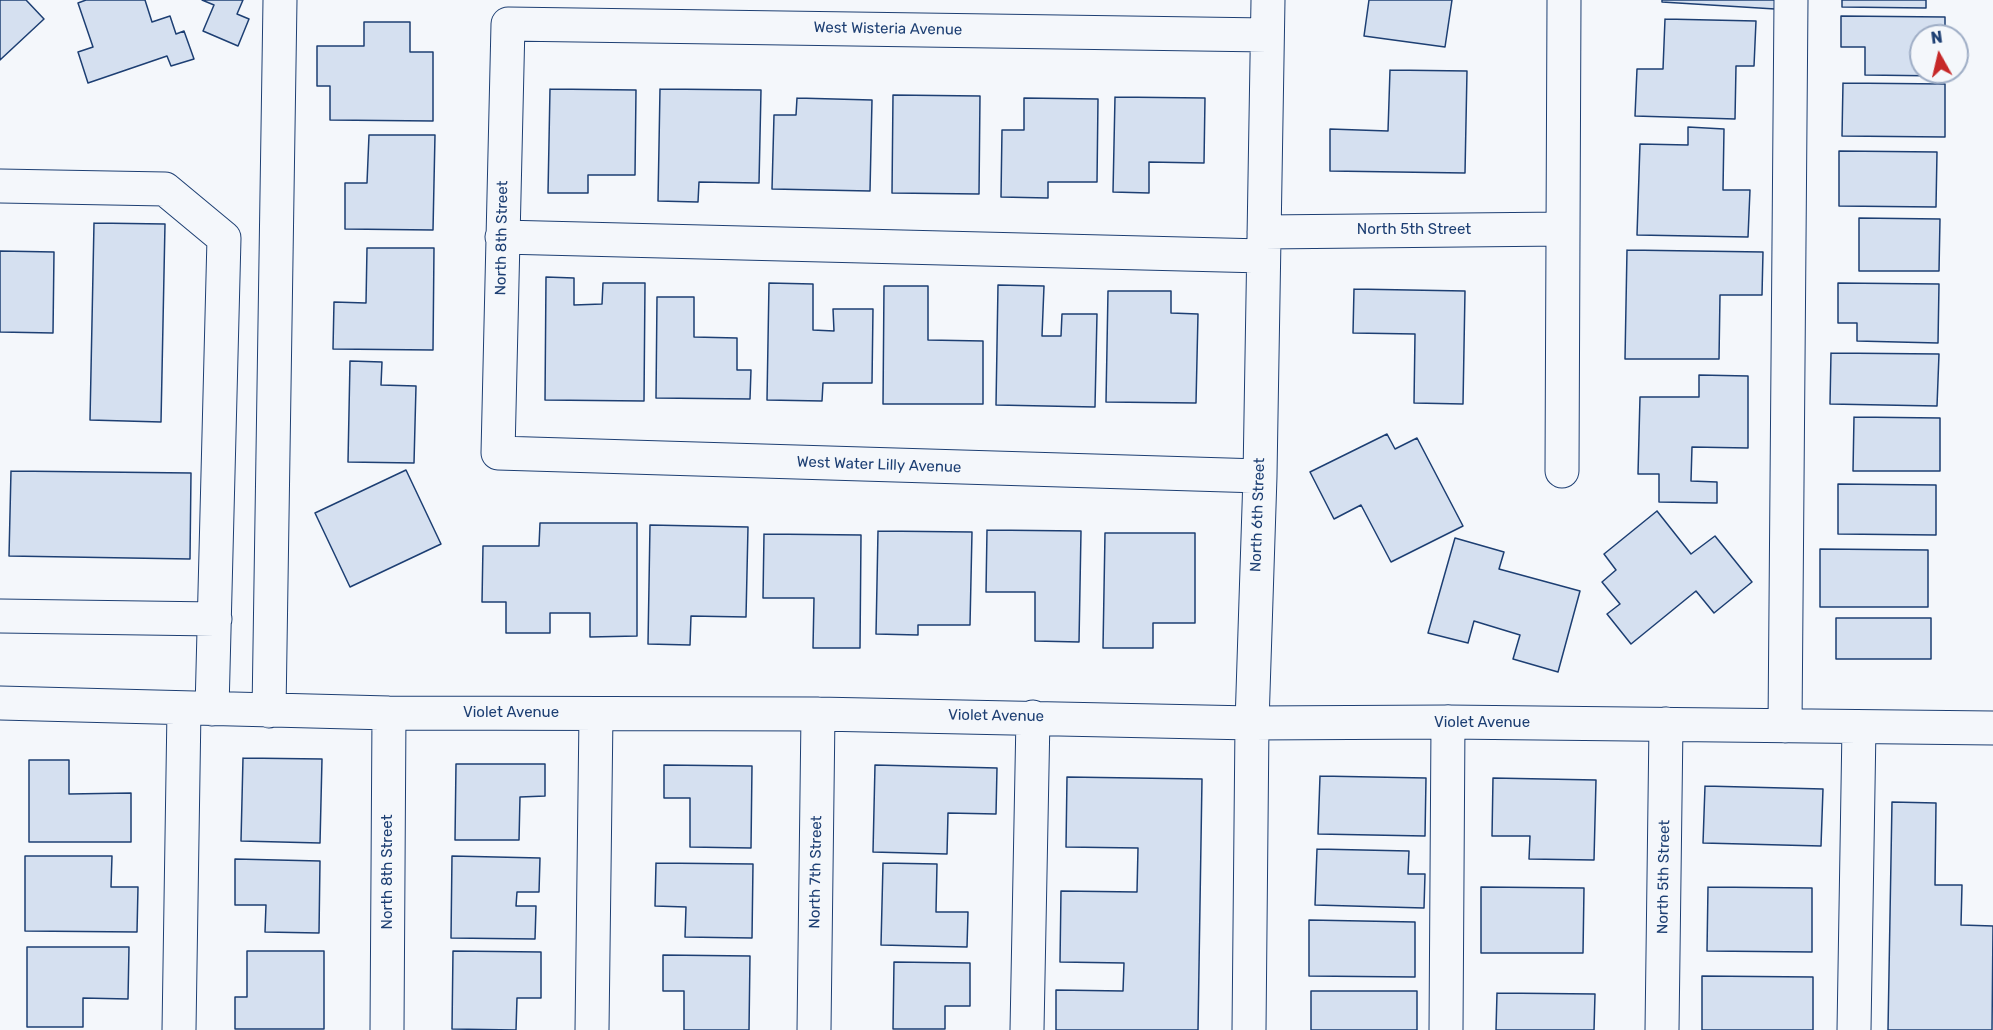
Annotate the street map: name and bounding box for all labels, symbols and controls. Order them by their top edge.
street label: West Wisteria Avenue [814,19,962,39]
north arrow [1909,24,1969,84]
text: N [1930,27,1944,48]
street label: North 8th Street [492,180,512,296]
street label: North 5th Street [1357,221,1471,239]
street label: West Water Lilly Avenue [796,453,962,477]
street label: North 6th Street [1247,457,1269,573]
street label: Violet Avenue [463,704,559,722]
street label: Violet Avenue [948,706,1044,726]
street label: Violet Avenue [1434,714,1530,732]
street label: North 8th Street [379,815,397,929]
street label: North 7th Street [806,815,826,929]
street label: North 5th Street [1654,820,1674,934]

